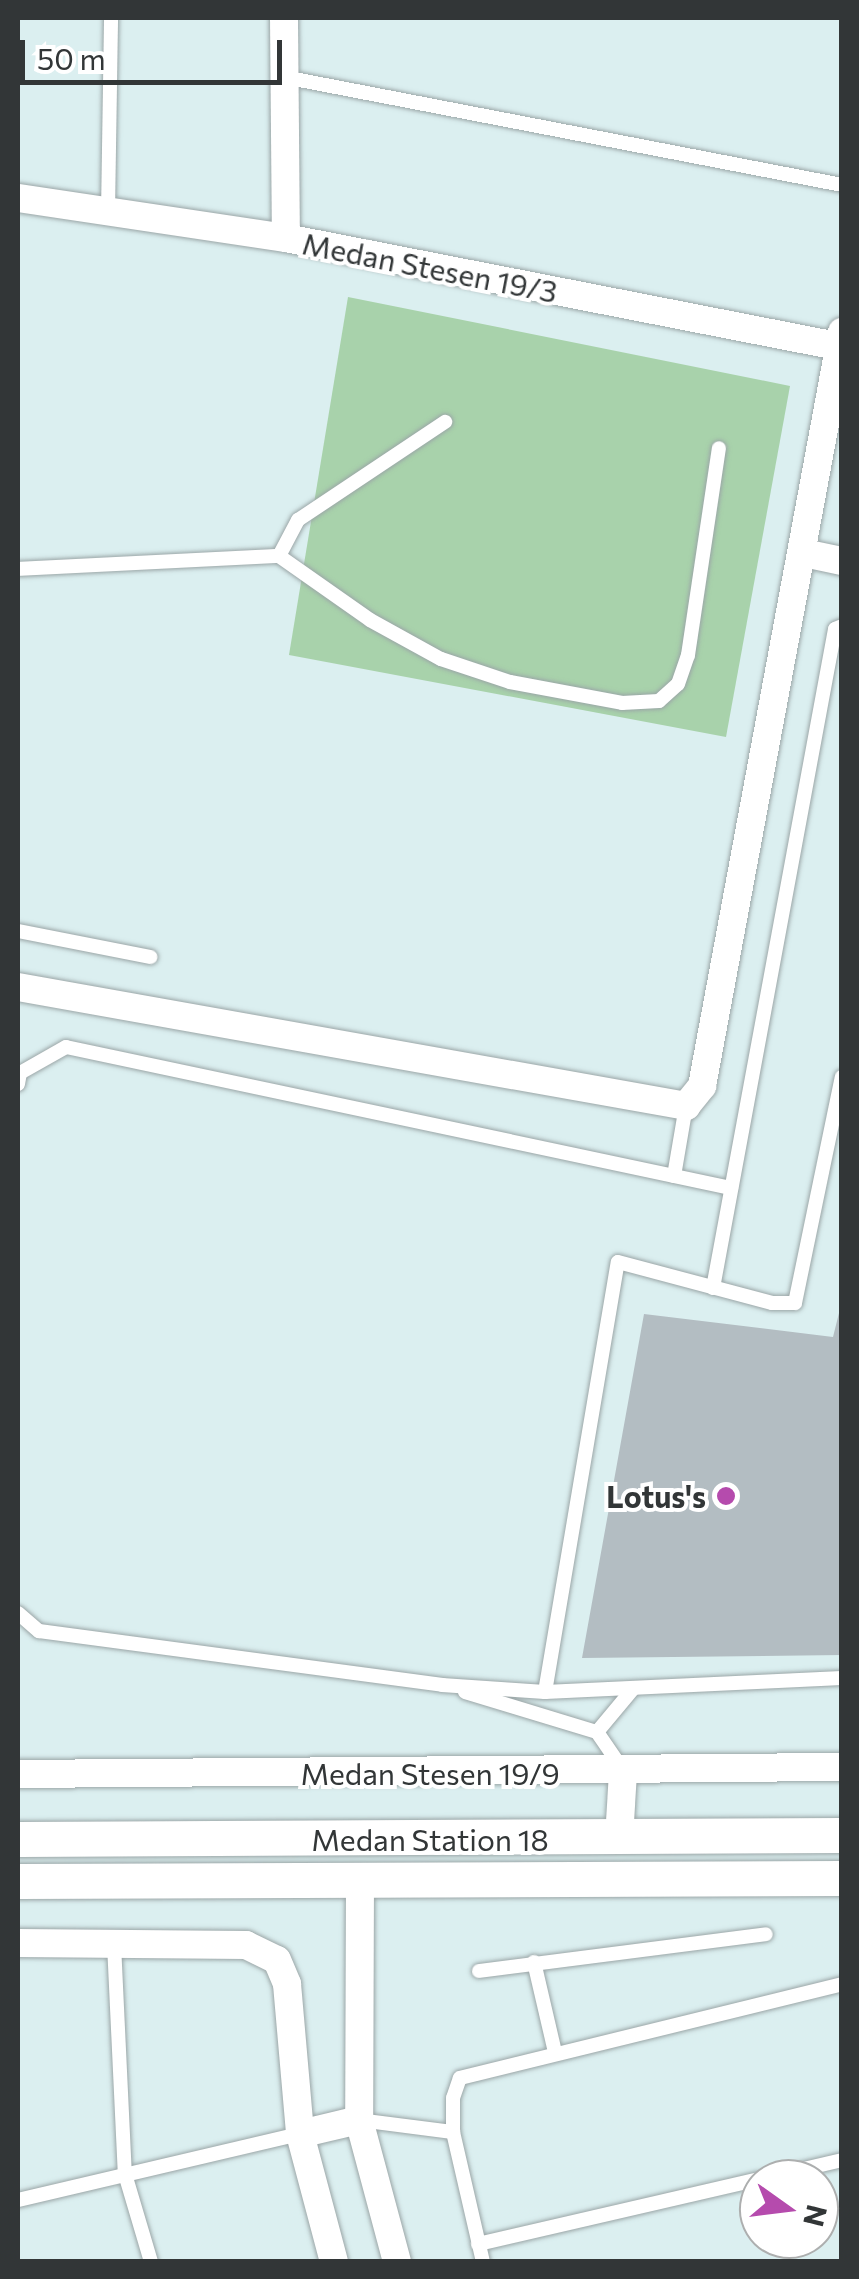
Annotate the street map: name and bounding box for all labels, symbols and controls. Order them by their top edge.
scale bar [25,20,288,82]
text: 50 m [37,39,106,76]
street label: Medan Stesen 19/3 [299,225,561,309]
place label: Lotus's [606,1478,706,1514]
marker: Lotus's [715,1485,737,1507]
street label: Medan Stesen 19/9 [300,1755,560,1791]
street label: Medan Station 18 [311,1821,549,1857]
north arrow [739,2159,839,2259]
text: N [797,2201,835,2230]

